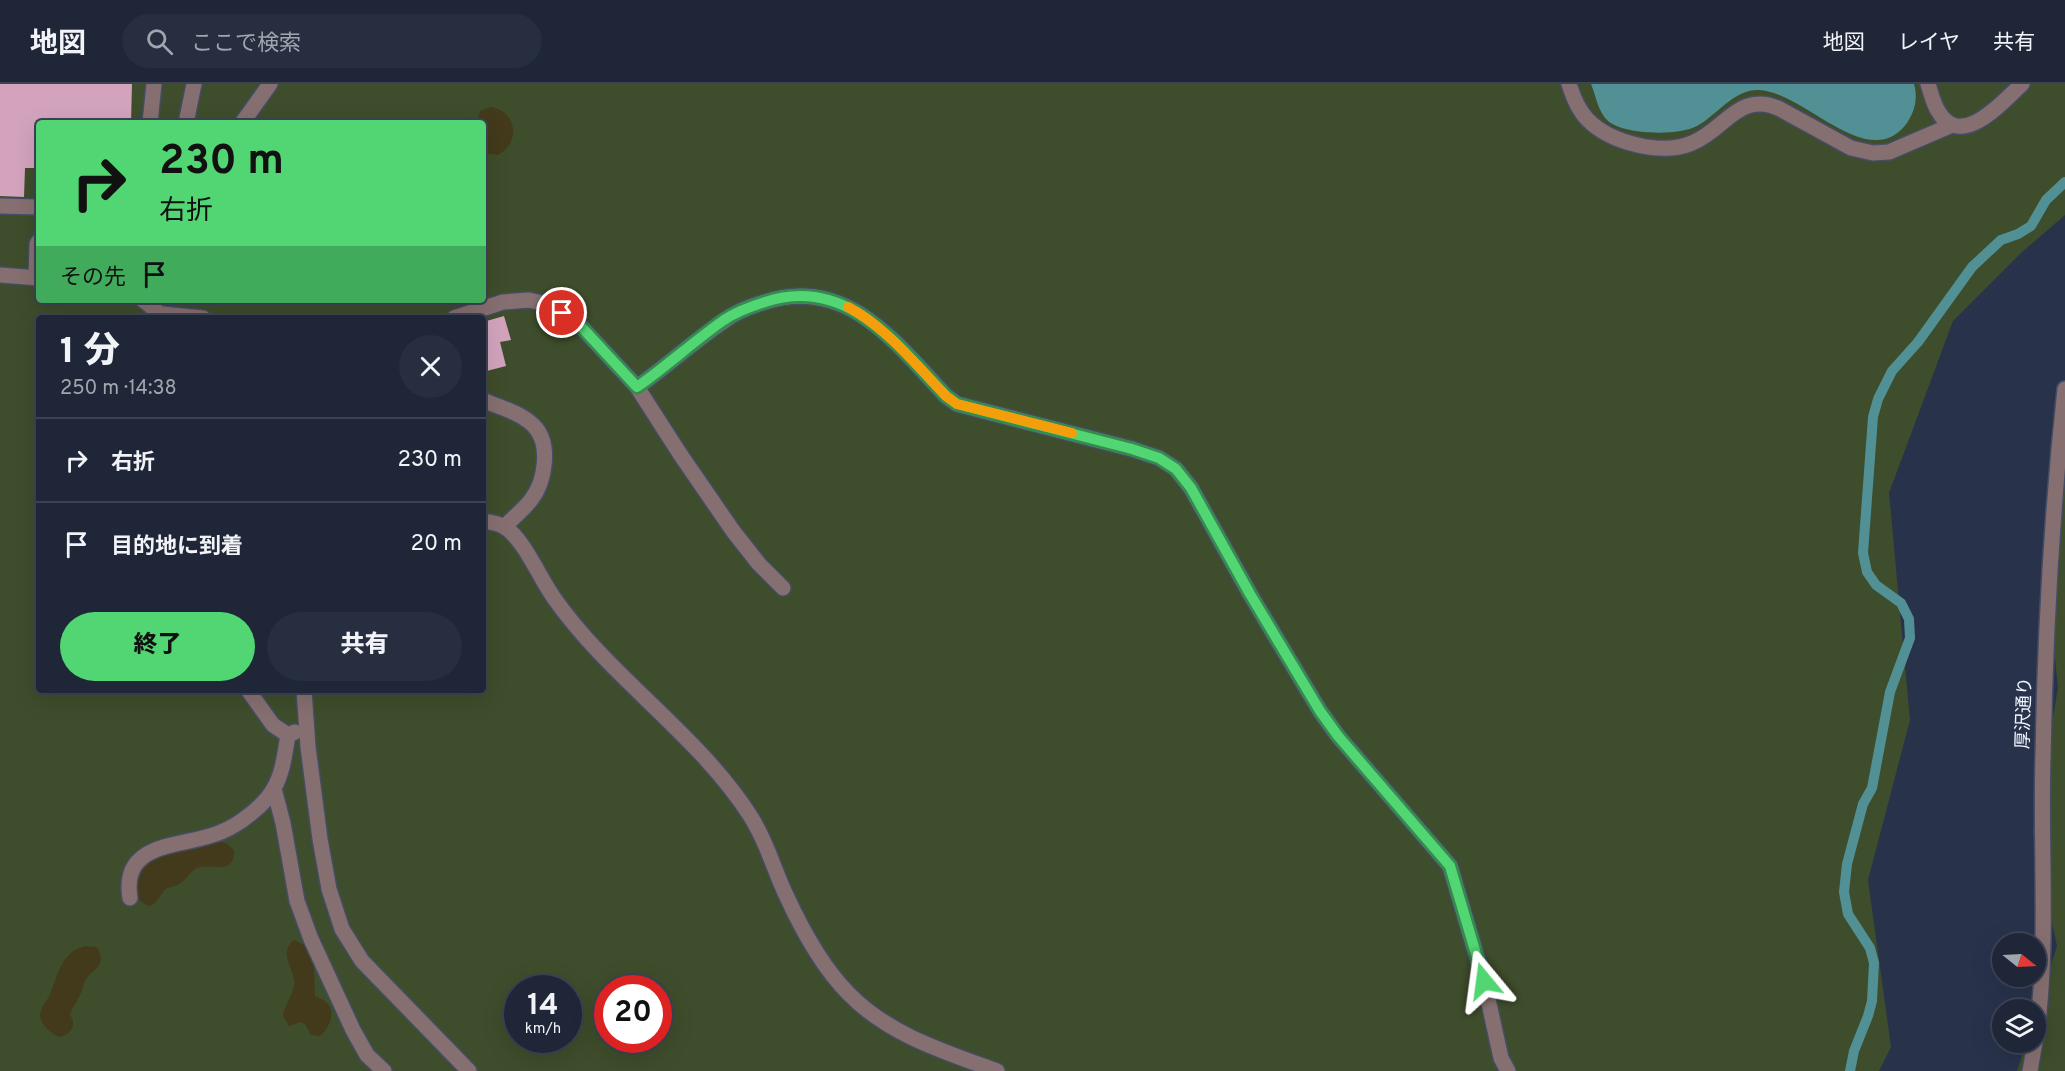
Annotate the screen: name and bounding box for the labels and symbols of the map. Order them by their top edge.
pin [536,287,587,338]
street label: 厚沢通り [2012,677,2038,749]
north arrow [1992,933,2046,987]
position arrow [1452,949,1516,1013]
speed limit sign: 20 [594,975,672,1053]

